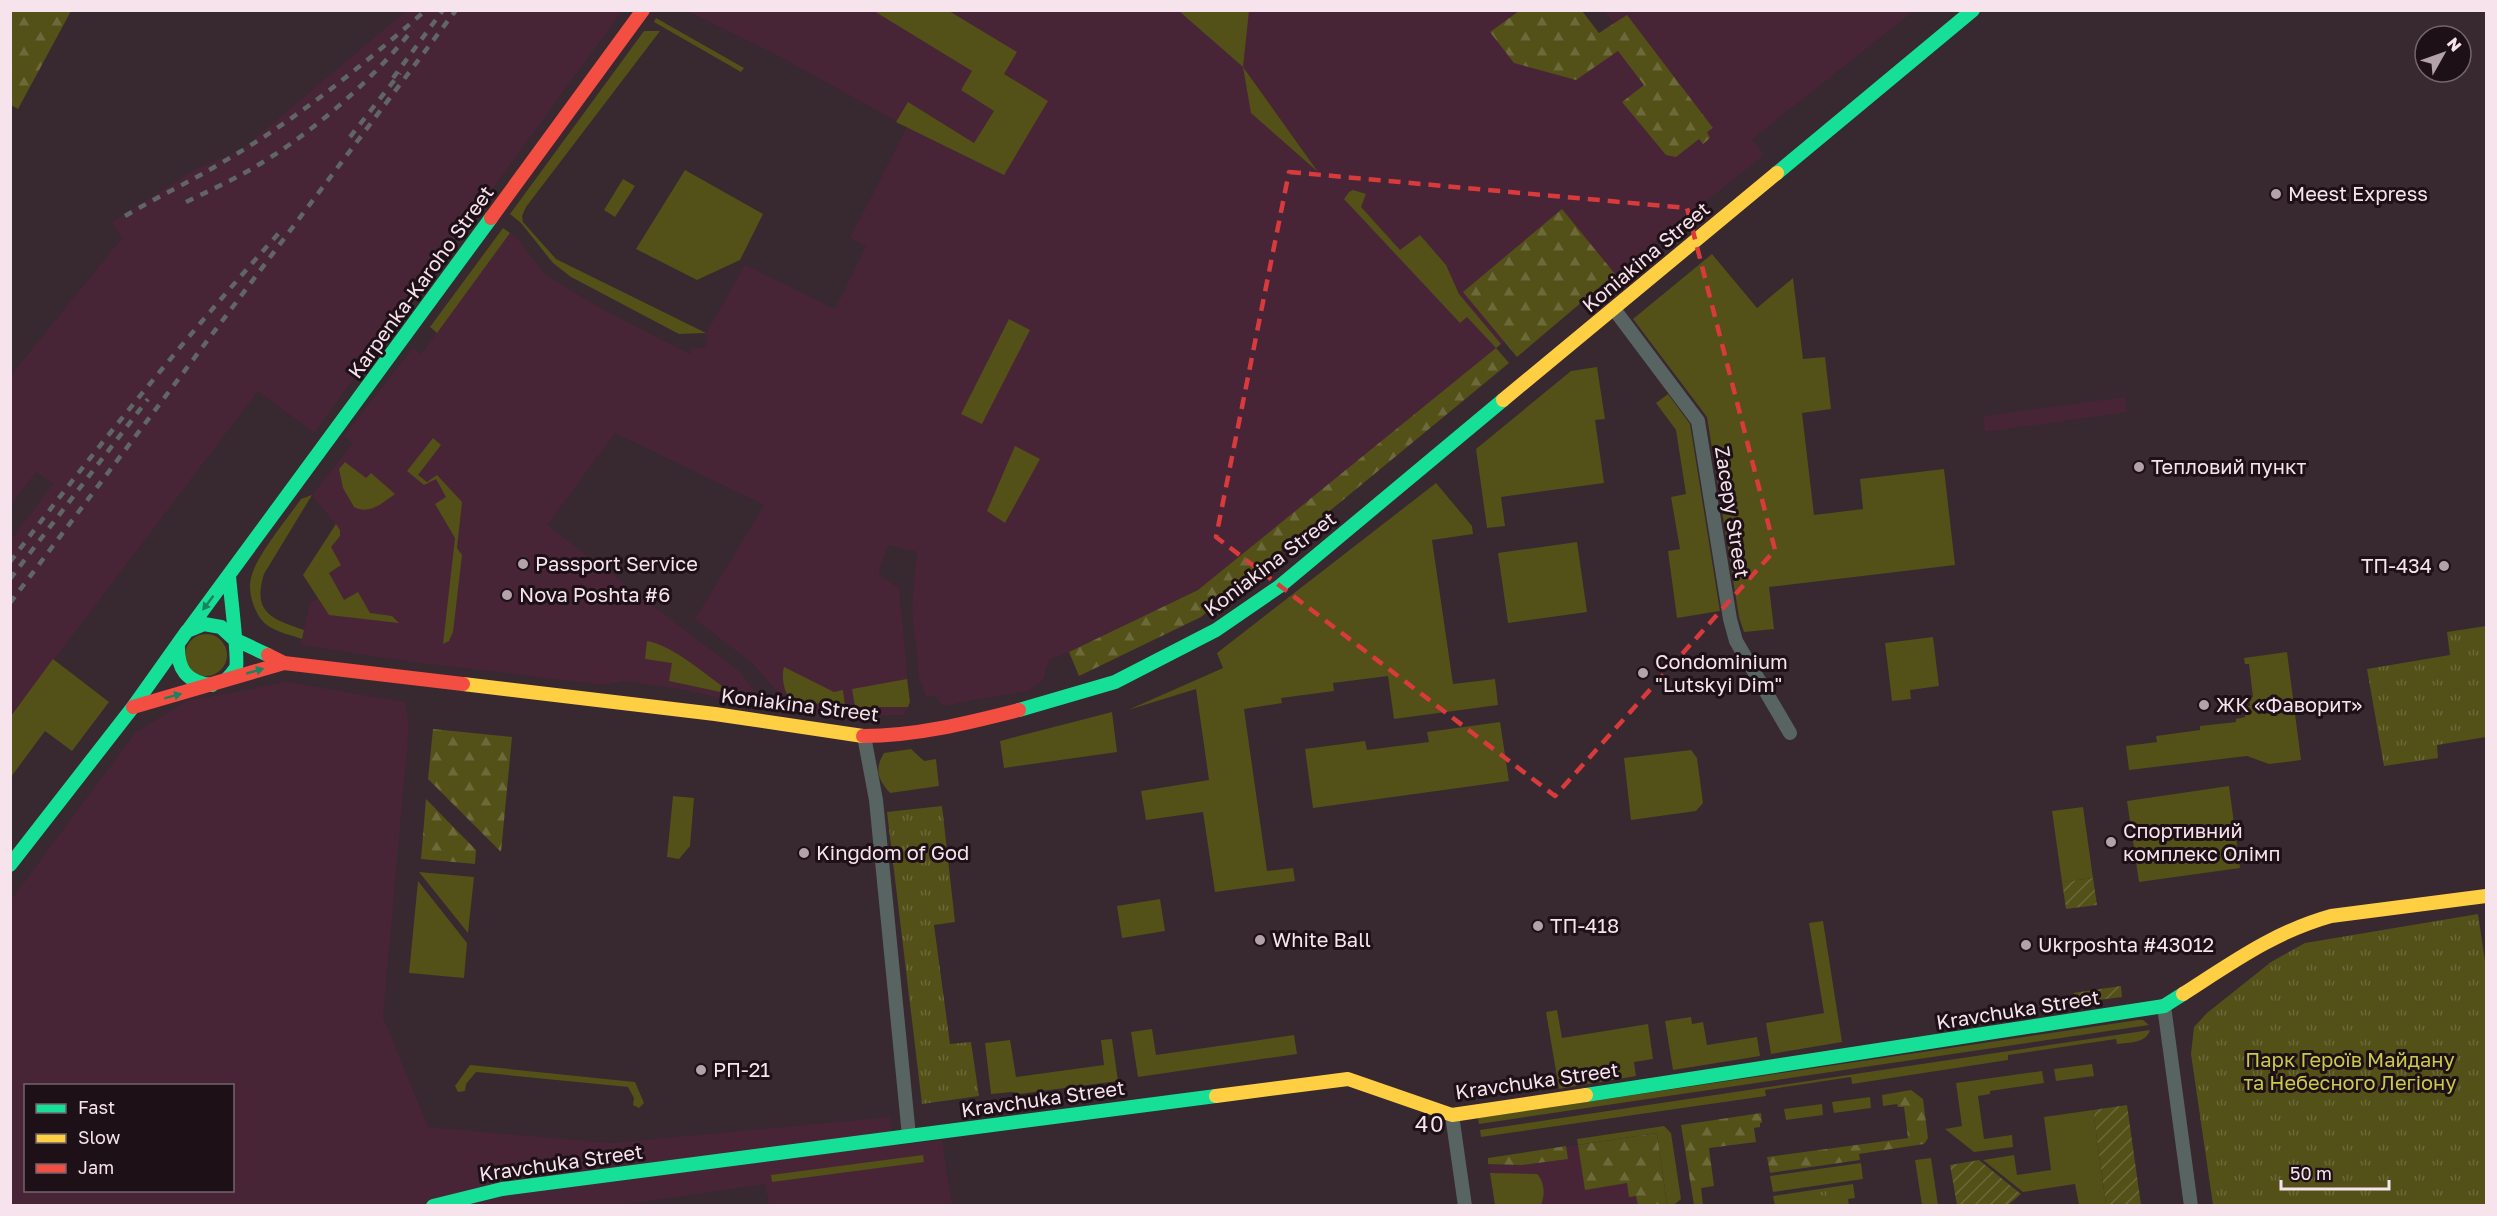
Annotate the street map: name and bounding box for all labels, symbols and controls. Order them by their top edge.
north arrow [2413,24,2473,84]
text: N [2443,33,2466,55]
street label: Karpenka-Karoho Street [342,181,498,382]
place label: Meest Express [2288,181,2428,205]
marker: Meest Express [2269,187,2283,201]
street label: Koniakina Street [1577,196,1714,316]
street label: Zacepy Street [1711,444,1755,579]
place label: Тепловий пункт [2151,454,2306,478]
marker: Тепловий пункт [2132,460,2146,474]
street label: Koniakina Street [1199,506,1340,621]
place label: Passport Service [535,551,698,575]
place label: ТП-434 [2361,553,2432,577]
marker: Passport Service [516,557,530,571]
marker: ТП-434 [2437,559,2451,573]
place label: Nova Poshta #6 [519,582,670,606]
marker: Nova Poshta #6 [500,588,514,602]
one-way arrow [203,596,215,611]
place label: Condominium "Lutskyi Dim" [1655,649,1788,696]
one-way arrow [246,666,264,675]
marker: Condominium "Lutskyi Dim" [1636,666,1650,680]
street label: Koniakina Street [720,682,880,726]
one-way arrow [164,691,182,701]
place label: ЖК «Фаворит» [2216,692,2362,716]
marker: ЖК «Фаворит» [2197,698,2211,712]
place label: Спортивний комплекс Олімп [2123,818,2280,865]
marker: Спортивний комплекс Олімп [2104,835,2118,849]
place label: Kingdom of God [816,840,969,864]
marker: Kingdom of God [797,846,811,860]
place label: ТП-418 [1550,913,1619,937]
marker: ТП-418 [1531,919,1545,933]
place label: White Ball [1272,927,1371,951]
place label: Ukrposhta #43012 [2038,932,2214,956]
marker: White Ball [1253,933,1267,947]
marker: Ukrposhta #43012 [2019,938,2033,952]
street label: Kravchuka Street [1934,984,2101,1034]
park label: Парк Героїв Майдану та Небесного Легіону [2244,1047,2456,1094]
place label: РП-21 [713,1057,770,1081]
street label: Kravchuka Street [1453,1057,1620,1103]
marker: РП-21 [694,1063,708,1077]
street label: Kravchuka Street [959,1075,1126,1121]
legend [24,1084,234,1192]
text: Fast [78,1096,115,1118]
district label: 40 [1415,1110,1445,1137]
text: Slow [78,1126,121,1148]
street label: Kravchuka Street [477,1139,644,1185]
scale bar [2281,1153,2389,1191]
text: Jam [78,1156,114,1178]
text: 50 m [2290,1162,2332,1184]

